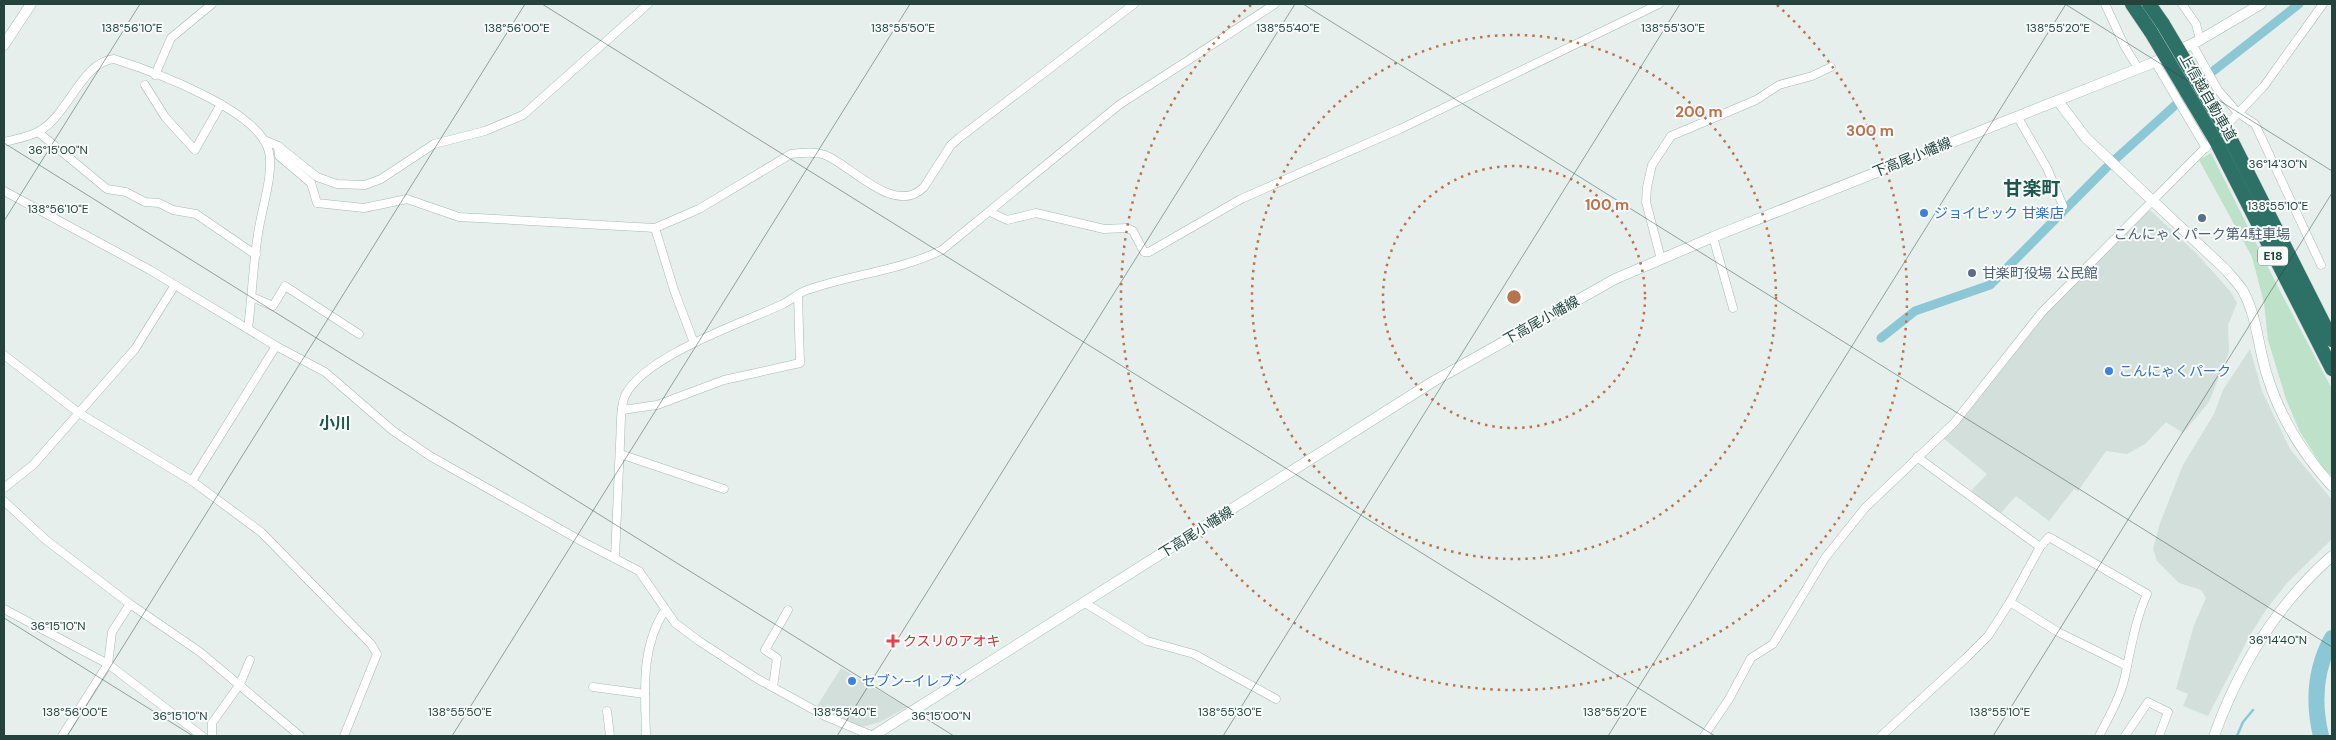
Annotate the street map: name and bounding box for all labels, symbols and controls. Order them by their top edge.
text: 138°56'10"E [101,20,163,36]
text: 138°56'00"E [484,20,550,36]
text: 138°55'50"E [871,20,935,36]
text: 138°55'40"E [1256,20,1320,36]
text: 138°55'30"E [1641,20,1705,36]
text: 138°55'20"E [2026,20,2090,36]
street label: 上信越自動車道 [2176,50,2240,144]
text: 200 m [1675,102,1723,122]
text: 300 m [1846,121,1894,141]
street label: 下高尾小幡線 [1870,133,1954,181]
text: 36°15'00"N [28,142,88,158]
text: 36°14'30"N [2249,156,2307,172]
district label: 甘楽町 [2003,176,2061,201]
text: 100 m [1585,195,1629,215]
text: 138°55'10"E [2248,198,2309,214]
text: 138°56'10"E [27,201,89,217]
place label: ジョイピック 甘楽店 [1934,204,2064,222]
marker: ジョイピック 甘楽店 [1918,207,1930,219]
marker: こんにゃくパーク第4駐車場 [2196,212,2208,224]
place label: こんにゃくパーク第4駐車場 [2114,225,2290,243]
road number: E18 [2258,247,2288,266]
place label: 甘楽町役場 公民館 [1982,264,2098,282]
marker: 甘楽町役場 公民館 [1966,267,1978,279]
centre of rings [1505,288,1523,306]
street label: 下高尾小幡線 [1500,292,1582,348]
place label: こんにゃくパーク [2119,362,2231,380]
marker: こんにゃくパーク [2103,365,2115,377]
district label: 小川 [319,413,351,434]
street label: 下高尾小幡線 [1156,502,1236,562]
text: 36°15'10"N [30,618,86,634]
place label: クスリのアオキ [903,632,1001,650]
text: 36°14'40"N [2249,632,2307,648]
marker: クスリのアオキ [887,635,899,647]
place label: セブン-イレブン [862,672,968,690]
marker: セブン-イレブン [846,675,858,687]
text: 138°56'00"E [42,704,108,720]
text: 138°55'50"E [428,704,492,720]
text: 138°55'40"E [813,704,877,720]
text: 138°55'30"E [1198,704,1262,720]
text: 138°55'20"E [1583,704,1647,720]
text: 138°55'10"E [1970,704,2031,720]
text: 36°15'10"N [152,708,208,724]
text: 36°15'00"N [911,708,971,724]

